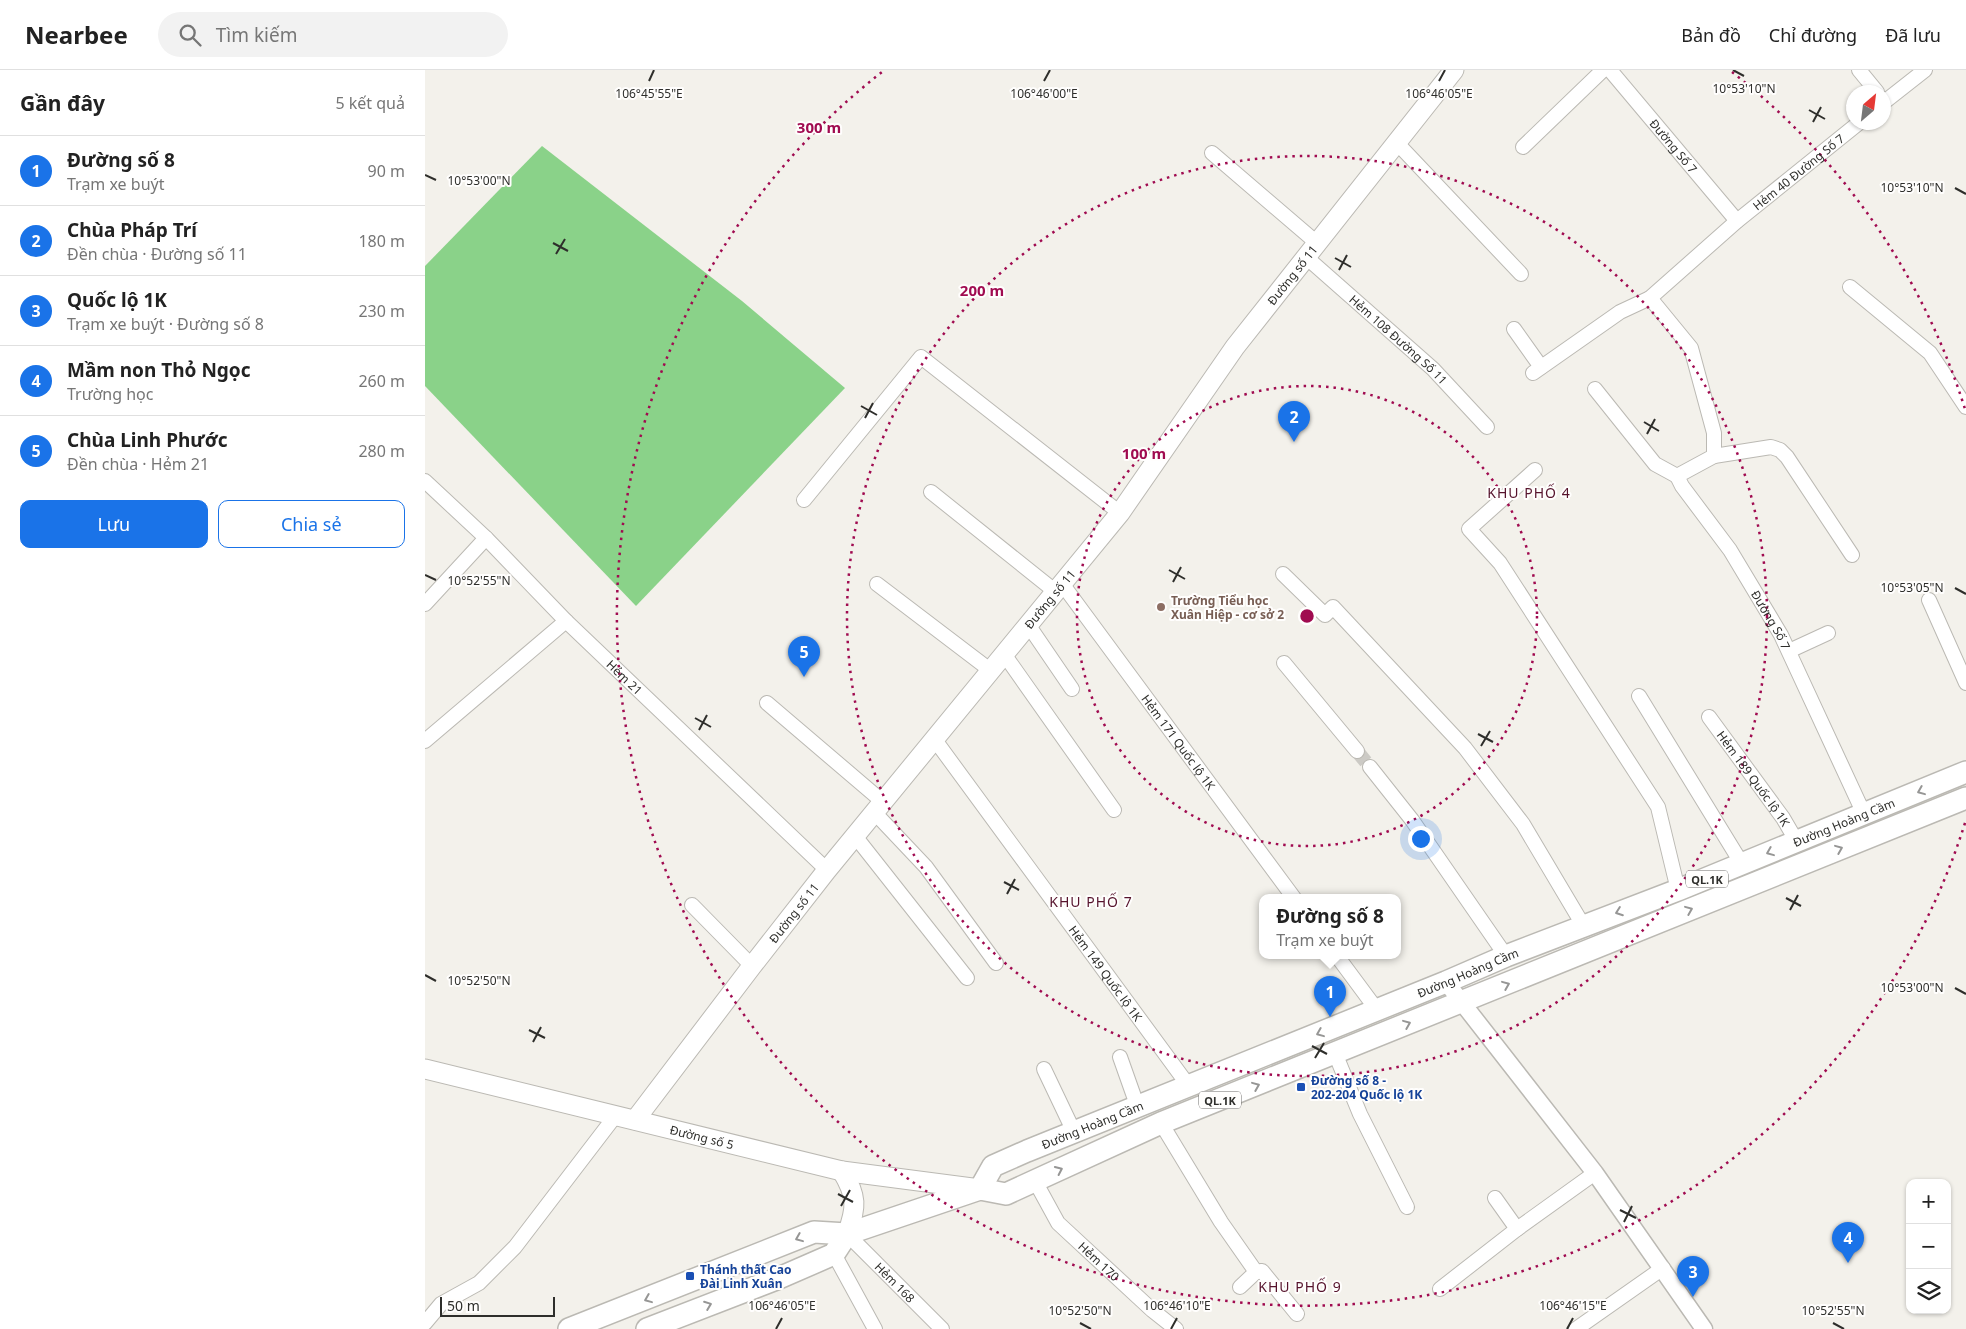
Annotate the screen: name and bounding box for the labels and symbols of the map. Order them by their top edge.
text: 10°53'10"N [1712,80,1776,97]
text: 106°45'55"E [615,85,683,102]
text: 106°46'00"E [1010,85,1078,102]
text: 106°46'05"E [1405,85,1473,102]
north arrow [1846,85,1891,130]
street label: Đường Số 7 [1646,115,1702,177]
text: 300 m [797,117,841,137]
street label: Hẻm 40 Đường Số 7 [1749,130,1848,214]
text: 10°53'00"N [447,172,511,189]
text: 10°53'10"N [1880,179,1944,196]
street label: Đường số 11 [1263,241,1321,308]
text: 200 m [960,280,1004,300]
street label: Hẻm 108 Đường Số 11 [1346,291,1452,388]
pin: 2 [1278,401,1310,442]
text: 100 m [1122,443,1166,463]
district label: KHU PHỐ 4 [1487,483,1571,502]
street label: Đường số 11 [1020,566,1079,632]
text: 10°52'55"N [447,572,511,589]
text: 10°53'05"N [1880,579,1944,596]
street label: Đường Số 7 [1747,587,1795,652]
place label: Trường Tiểu học Xuân Hiệp - cơ sở 2 [1171,592,1284,623]
marker: Trường Tiểu học Xuân Hiệp - cơ sở 2 [1155,601,1167,613]
centre of rings [1298,607,1316,625]
pin: 5 [788,636,820,677]
street label: Hẻm 21 [603,656,646,698]
street label: Hẻm 171 Quốc lộ 1K [1138,691,1220,793]
street label: Hẻm 189 Quốc lộ 1K [1713,727,1795,830]
one-way arrow [1917,784,1926,795]
street label: Đường Hoàng Cầm [1790,794,1897,851]
your location [1408,826,1434,852]
one-way arrow [1834,845,1843,855]
one-way arrow [1767,847,1775,857]
road number: QL.1K [1686,871,1728,888]
street label: Đường số 11 [765,879,823,946]
district label: KHU PHỐ 7 [1049,892,1133,911]
one-way arrow [1616,906,1624,916]
one-way arrow [1684,906,1693,917]
street label: Hẻm 149 Quốc lộ 1K [1065,922,1147,1025]
street label: Đường Hoàng Cầm [1414,944,1521,1001]
text: 10°52'50"N [447,972,511,989]
pin: 1 [1314,976,1346,1017]
text: 10°53'00"N [1880,979,1944,996]
one-way arrow [1501,981,1510,991]
one-way arrow [1402,1020,1411,1030]
one-way arrow [1316,1027,1325,1037]
place label: Đường số 8 - 202-204 Quốc lộ 1K [1311,1072,1422,1103]
one-way arrow [1251,1081,1260,1092]
marker: Đường số 8 - 202-204 Quốc lộ 1K [1295,1081,1307,1093]
road number: QL.1K [1199,1092,1241,1108]
street label: Đường Hoàng Cầm [1039,1096,1146,1153]
street label: Đường số 5 [668,1121,736,1153]
one-way arrow [1054,1166,1063,1177]
pin: 4 [1832,1222,1864,1263]
one-way arrow [795,1232,804,1243]
street label: Hẻm 170 [1075,1238,1124,1285]
pin: 3 [1677,1256,1709,1297]
street label: Hẻm 168 [871,1258,919,1306]
place label: Thánh thất Cao Đài Linh Xuân [700,1261,792,1292]
marker: Thánh thất Cao Đài Linh Xuân [684,1270,696,1282]
district label: KHU PHỐ 9 [1258,1277,1342,1296]
one-way arrow [645,1293,653,1303]
scale bar [440,1294,555,1317]
text: 106°46'05"E [748,1297,816,1314]
text: 106°46'10"E [1143,1297,1211,1314]
text: 106°46'15"E [1539,1297,1607,1314]
one-way arrow [704,1301,712,1311]
text: 10°52'50"N [1048,1302,1112,1319]
text: 10°52'55"N [1801,1302,1865,1319]

